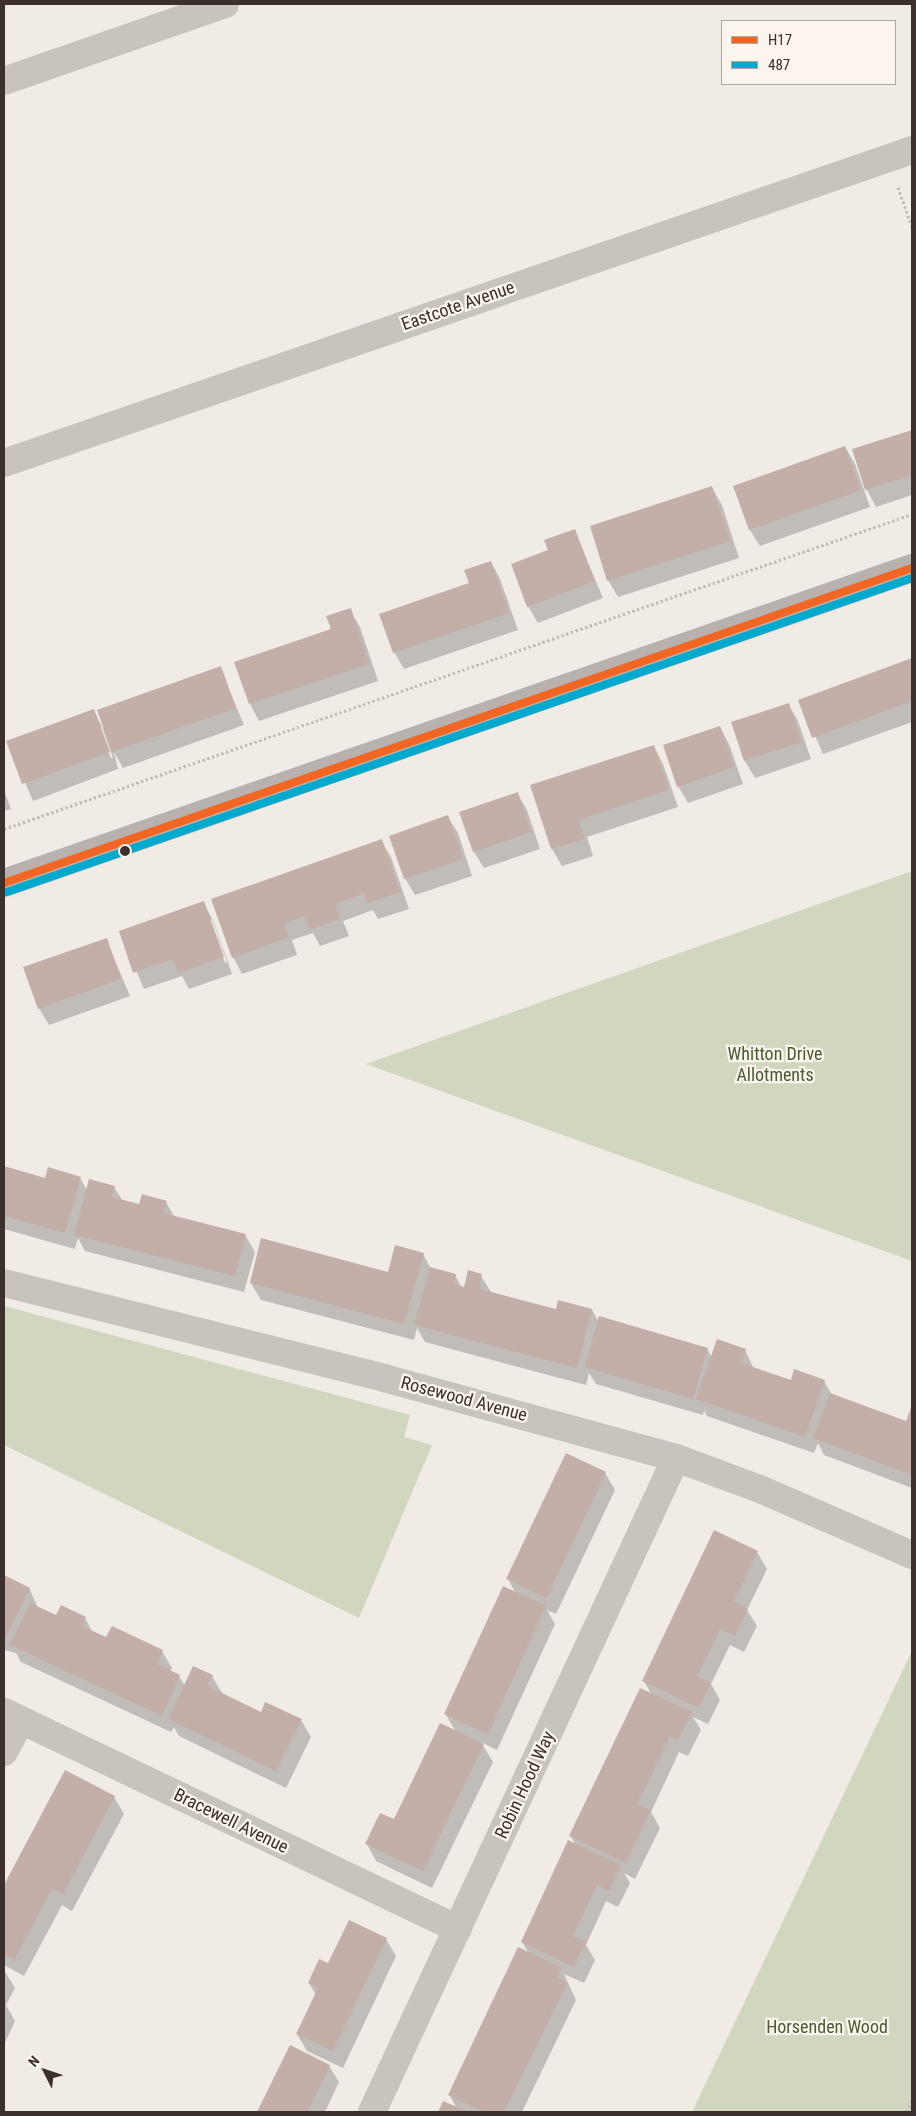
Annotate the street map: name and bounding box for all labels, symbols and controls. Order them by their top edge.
legend [721,20,896,85]
text: H17 [768,31,792,49]
text: 487 [768,56,790,74]
street label: Eastcote Avenue [399,277,517,335]
unlabelled marker [120,846,130,856]
park label: Whitton Drive Allotments [728,1044,822,1086]
street label: Rosewood Avenue [398,1372,530,1426]
street label: Robin Hood Way [491,1728,559,1842]
street label: Bracewell Avenue [170,1784,292,1858]
park label: Horsenden Wood [766,2016,888,2038]
north arrow [20,2046,70,2096]
text: N [25,2053,43,2070]

